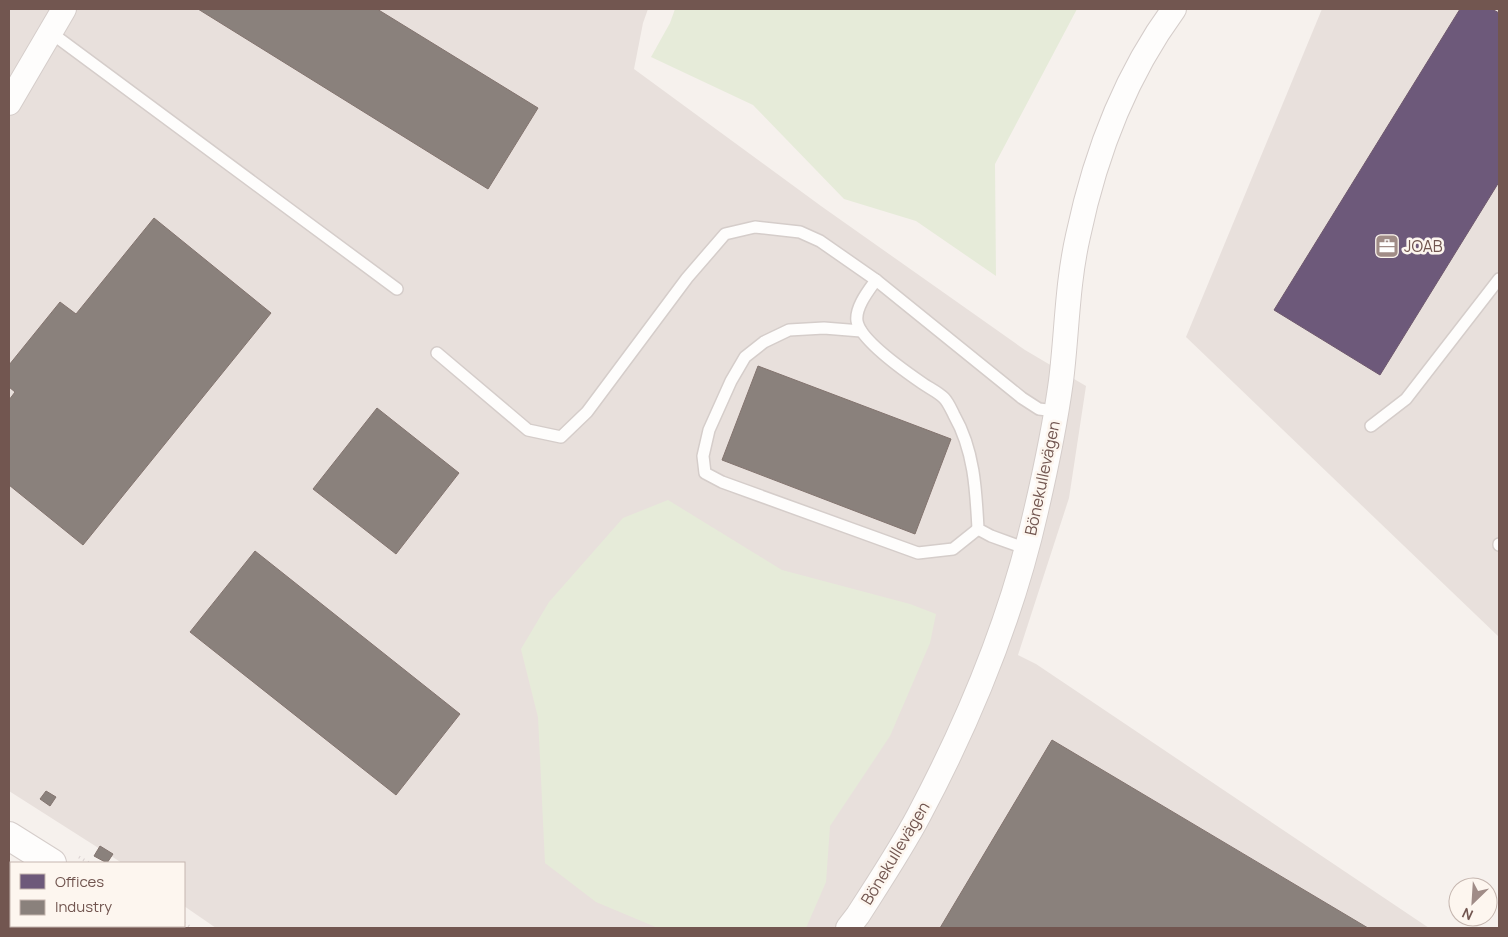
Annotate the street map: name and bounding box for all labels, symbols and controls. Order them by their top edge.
office icon: JOAB [1374,233,1400,259]
place label: JOAB [1404,235,1443,257]
street label: Bönekullevägen [1019,419,1065,537]
street label: Bönekullevägen [856,797,934,909]
legend [10,862,185,927]
text: Offices [55,871,104,892]
north arrow [1448,877,1498,927]
text: Industry [55,896,112,917]
text: N [1459,903,1476,925]

